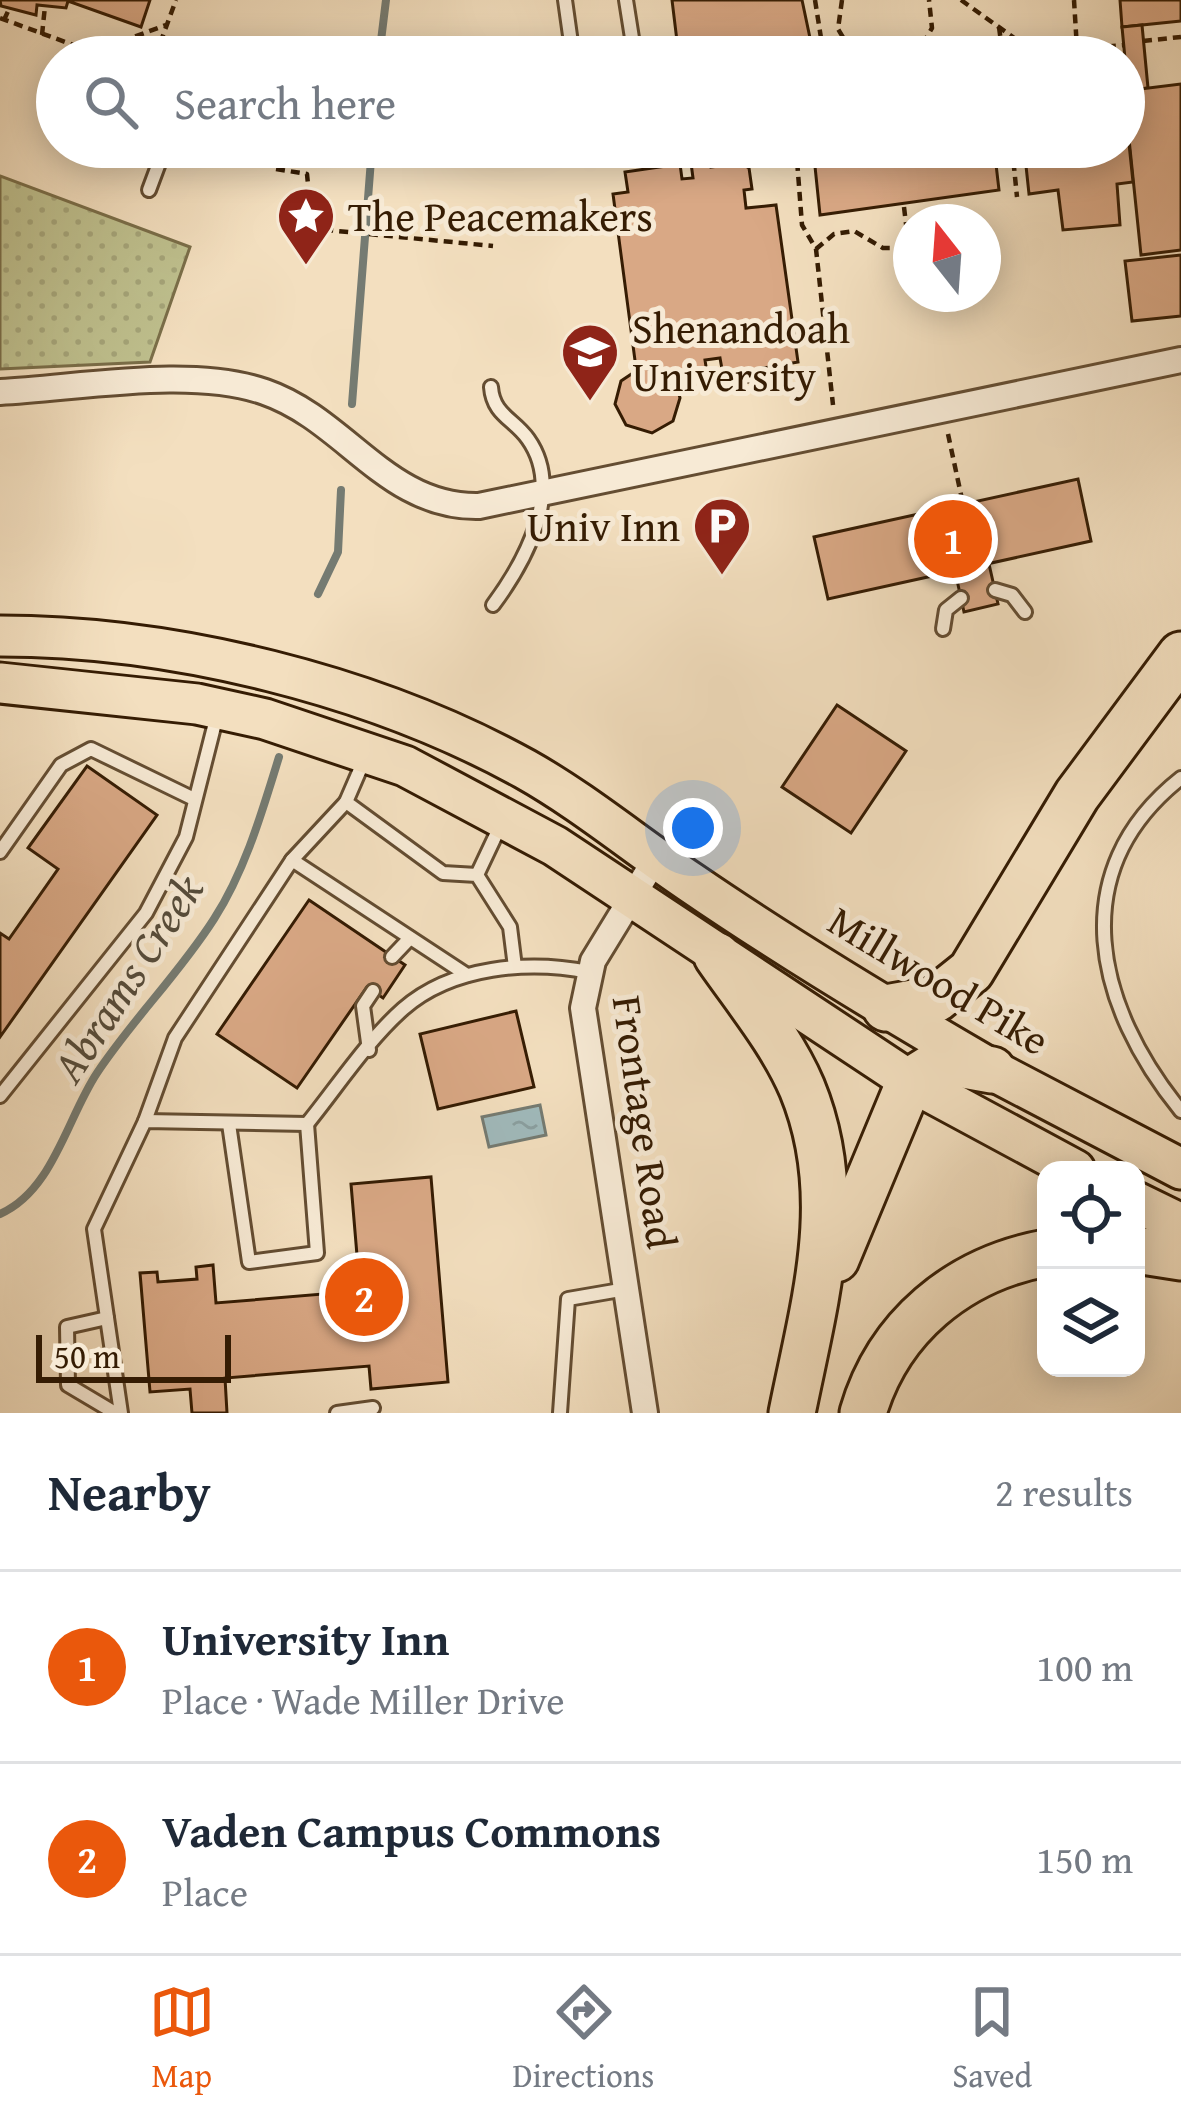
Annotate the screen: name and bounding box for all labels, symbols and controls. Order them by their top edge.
search box [36,36,1145,168]
icon: search [78,69,144,135]
text: Search here [174,70,396,135]
place icon: The Peacemakers [275,185,337,267]
place label: The Peacemakers [348,185,653,246]
north arrow [893,204,1001,312]
place label: Shenandoah University [632,297,851,406]
school or university icon: Shenandoah University [559,321,621,403]
pin: 1 [914,494,992,584]
place label: Univ Inn [527,495,680,556]
parking icon: Univ Inn [691,495,753,577]
your location [663,798,723,858]
water label: Abrams Creek [34,861,218,1095]
street label: Millwood Pike [817,890,1061,1070]
street label: Frontage Road [598,992,693,1253]
map controls [1037,1161,1145,1377]
button: locate [1037,1161,1145,1269]
pin: 2 [325,1252,403,1342]
button: layers [1037,1269,1145,1377]
scale bar [36,1329,231,1382]
text: 50 m [54,1332,120,1380]
text: Nearby [48,1454,211,1529]
text: 2 results [995,1463,1133,1520]
text: University Inn [162,1606,449,1671]
text: 1 [77,1638,97,1695]
text: 100 m [1036,1638,1133,1695]
text: Place · Wade Miller Drive [162,1671,565,1728]
text: Vaden Campus Commons [162,1798,661,1863]
text: 2 [77,1830,97,1887]
text: 150 m [1036,1830,1133,1887]
text: Place [162,1863,248,1920]
tab: Map [149,1979,215,2099]
tab: Directions [513,1979,654,2099]
tab: Saved [952,1979,1032,2099]

